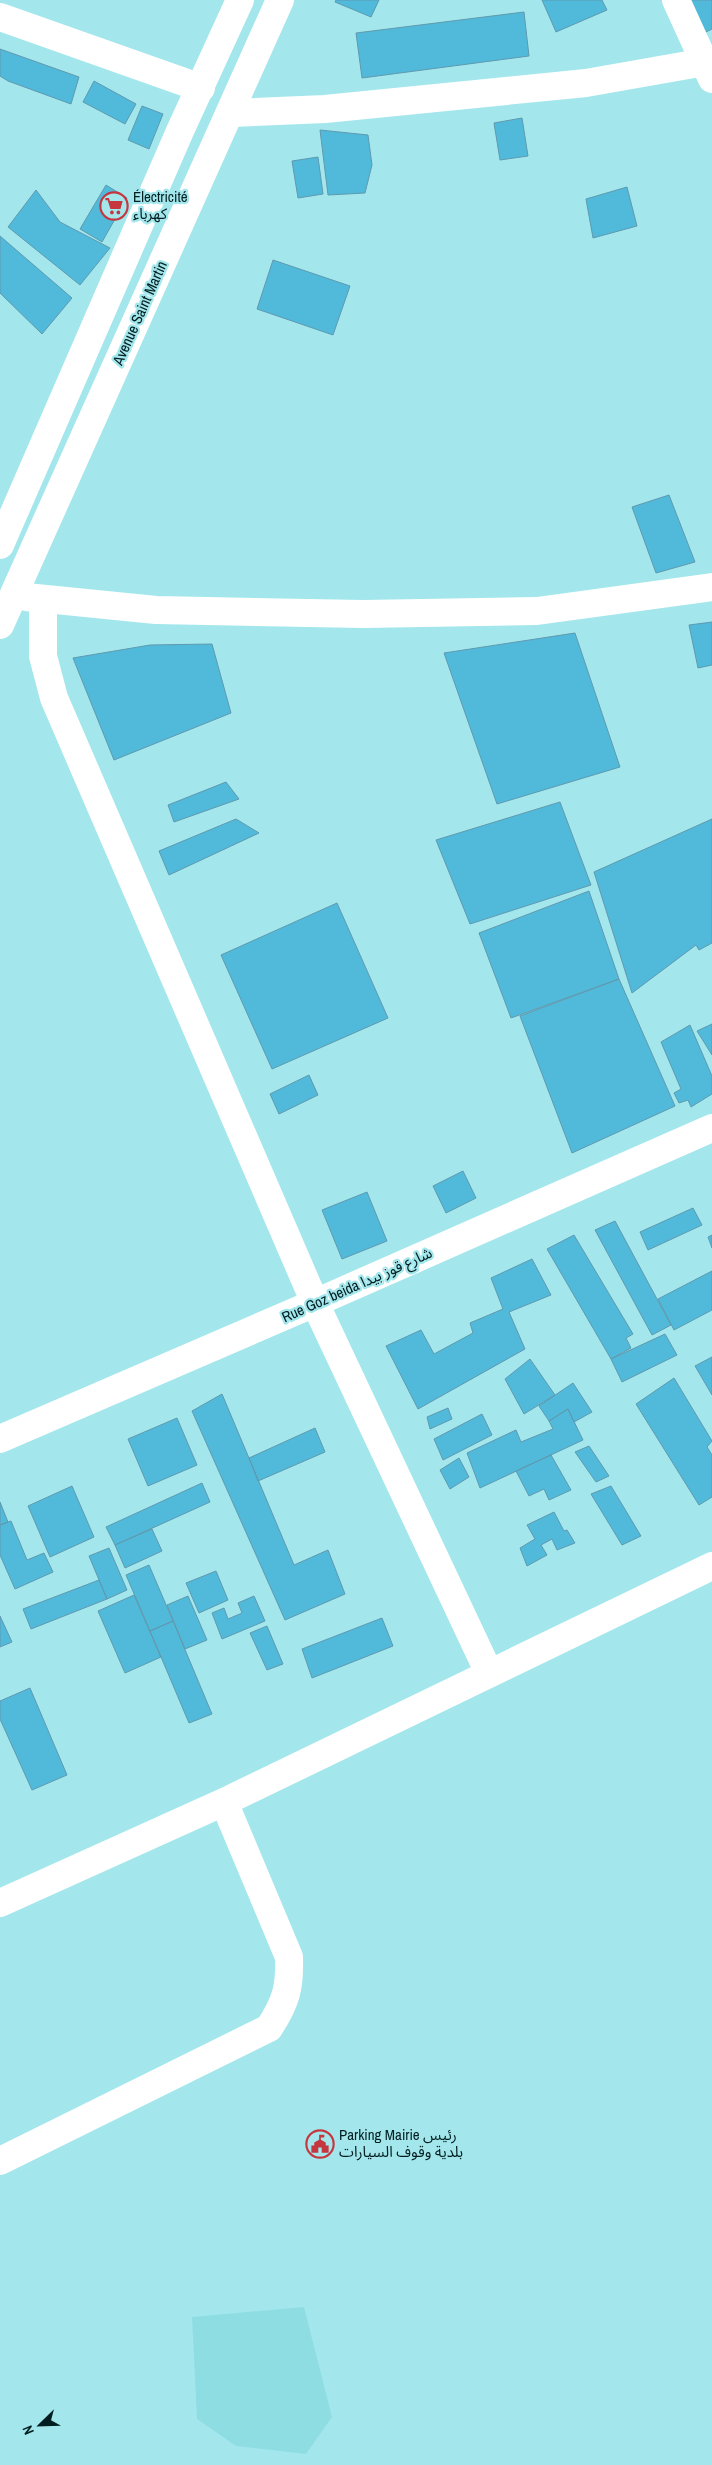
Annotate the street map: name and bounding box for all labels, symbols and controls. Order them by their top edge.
place label: Électricité كهرباء [133,186,188,224]
supermarket icon: Électricité كهرباء [99,191,129,221]
street label: Avenue Saint Martin [107,257,172,369]
street label: Rue Goz beida شارع قوز بيدا [278,1242,436,1329]
place label: Parking Mairie رئيس بلدية وقوف السيارات [339,2124,463,2162]
public building icon: Parking Mairie رئيس بلدية وقوف السيارات [305,2129,335,2159]
north arrow [15,2400,65,2450]
text: N [18,2423,38,2437]

